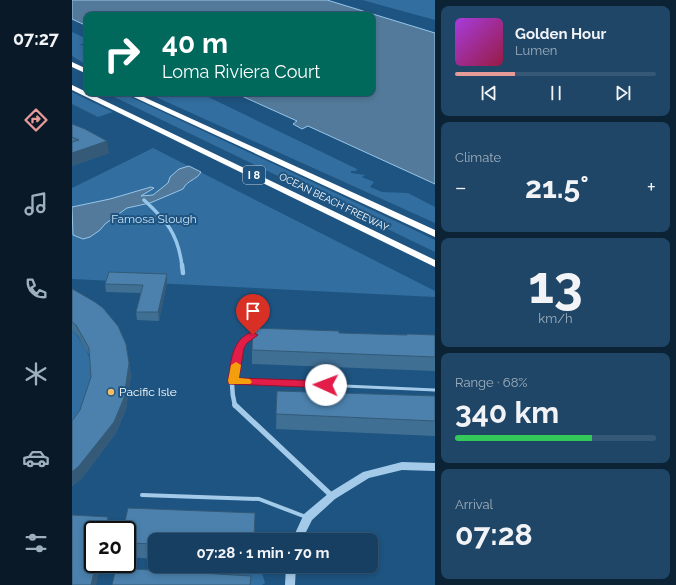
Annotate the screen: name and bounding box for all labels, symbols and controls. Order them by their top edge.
text: Golden Hour [515,25,606,43]
text: 40 m [162,27,228,60]
text: 07:27 [13,28,59,49]
icon: right [96,28,148,80]
text: Lumen [515,43,557,58]
text: Loma Riviera Court [162,61,320,82]
icon: previous [478,82,500,104]
icon: pause [545,82,567,104]
icon: next [612,82,634,104]
icon: directions [22,106,50,134]
text: Climate [455,150,501,165]
road number: I 8 [243,166,265,184]
text: 21.5° [525,170,589,205]
street label: OCEAN BEACH FREEWAY [277,171,391,234]
text: − [455,174,467,200]
text: + [647,174,656,200]
icon: music [22,190,50,218]
park label: Famosa Slough [111,212,197,226]
text: 13 [528,254,583,315]
icon: phone [22,275,50,303]
pin [236,294,270,335]
icon: arrive [242,300,264,322]
text: km/h [538,311,573,326]
icon: climate [22,360,50,388]
position arrow [305,364,347,406]
text: Range · 68% [455,375,528,390]
place label: Pacific Isle [119,385,177,399]
marker: Pacific Isle [106,387,116,397]
text: 340 km [455,395,559,430]
icon: car [22,444,50,472]
text: Arrival [455,497,493,512]
text: 07:28 [455,517,533,552]
speed limit sign: 20 [84,521,136,573]
icon: filters [22,529,50,557]
text: 07:28 · 1 min · 70 m [196,544,330,562]

